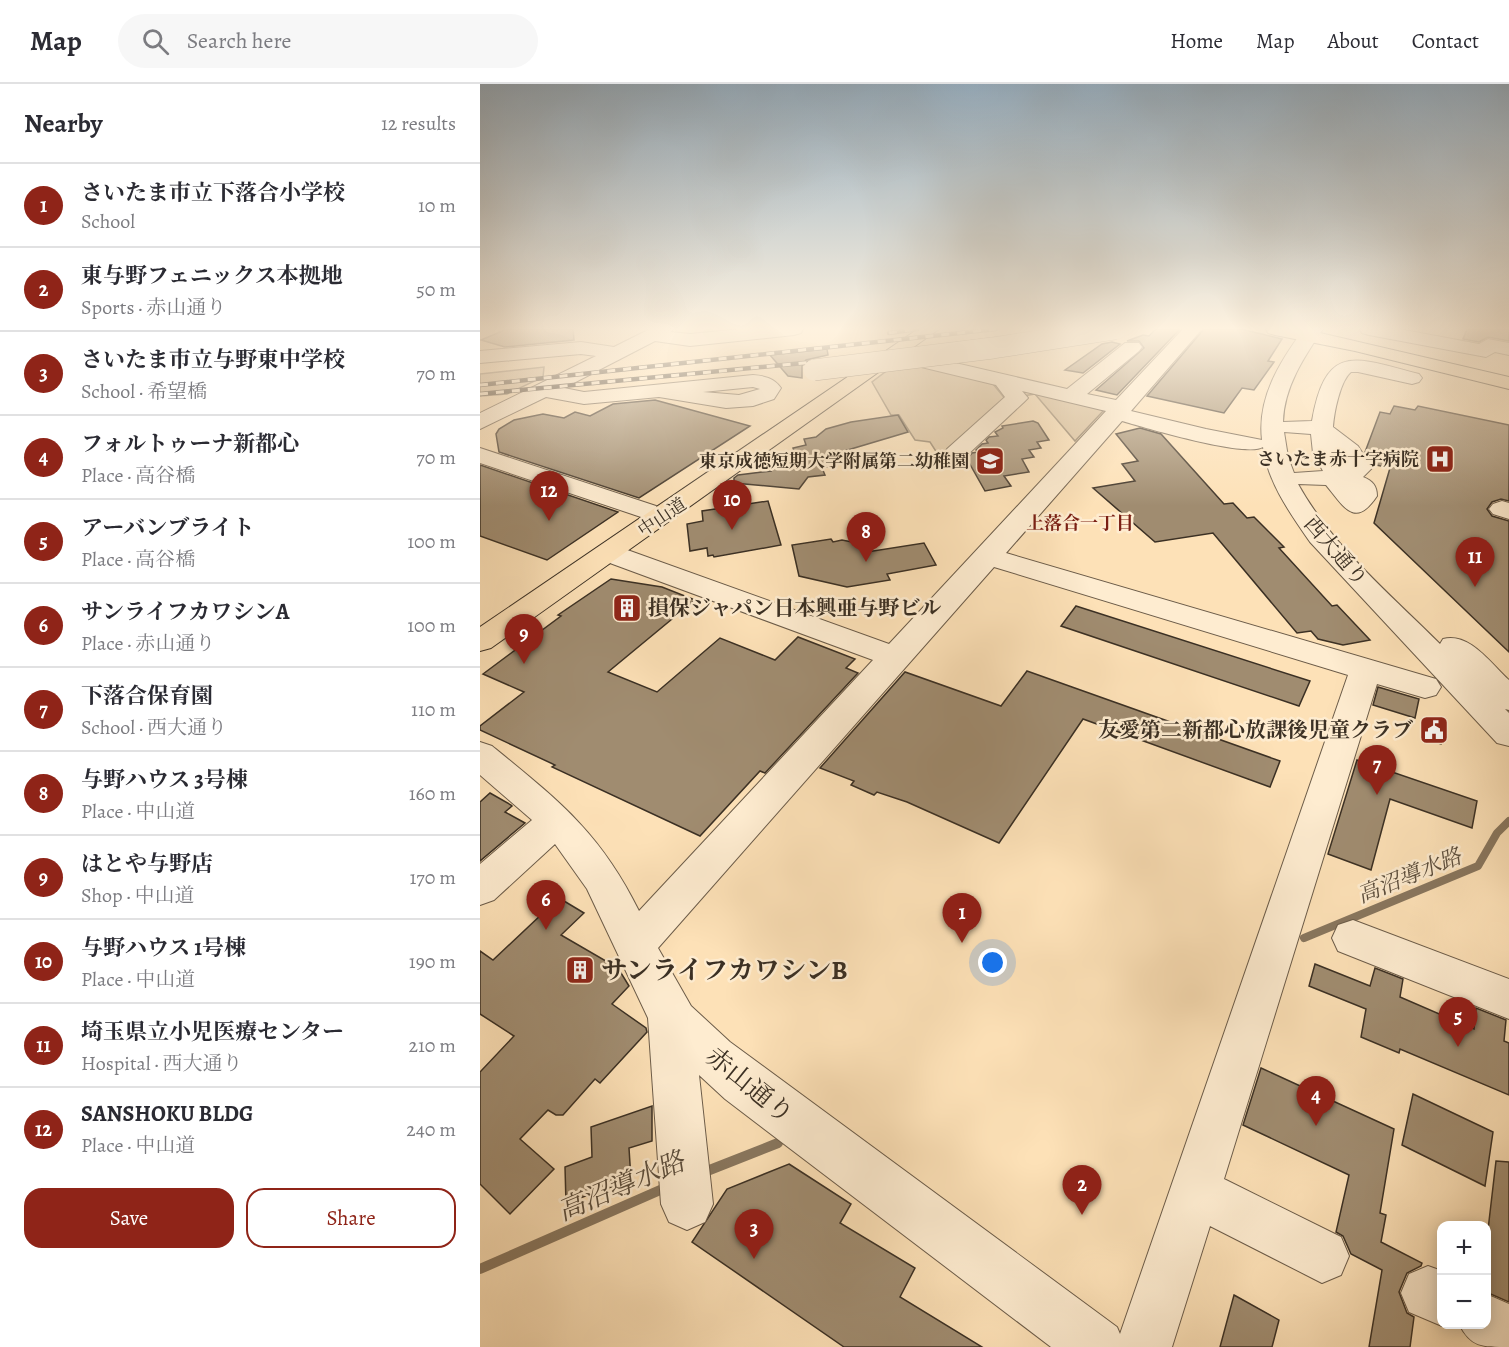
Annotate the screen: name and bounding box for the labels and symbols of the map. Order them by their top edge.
hospital icon: さいたま赤十字病院 [1424,443,1456,475]
school or university icon: 東京成徳短期大学附属第二幼稚園 [974,445,1006,477]
place label: さいたま赤十字病院 [1257,447,1419,471]
place label: 東京成徳短期大学附属第二幼稚園 [699,449,969,473]
pin: 12 [530,472,568,521]
pin: 10 [712,480,752,530]
street label: 中山道 [633,492,691,542]
street label: 西大通り [1298,510,1374,592]
district label: 上落合一丁目 [1026,511,1134,535]
pin: 8 [846,512,886,562]
pin: 11 [1456,538,1494,587]
building icon: 損保ジャパン日本興亜与野ビル [611,592,643,624]
place label: 損保ジャパン日本興亜与野ビル [648,594,942,622]
pin: 9 [504,614,543,664]
public building icon: 友愛第二新都心放課後児童クラブ [1418,714,1450,746]
place label: 友愛第二新都心放課後児童クラブ [1098,716,1413,744]
pin: 7 [1358,746,1396,795]
water label: 高沼導水路 [1353,841,1468,910]
pin: 6 [526,880,566,930]
pin: 1 [942,894,982,943]
your location [978,948,1007,977]
place label: サンライフカワシンB [601,953,848,988]
building icon: サンライフカワシンB [564,954,596,986]
pin: 5 [1438,998,1478,1047]
street label: 赤山通り [698,1039,801,1132]
pin: 4 [1296,1076,1336,1126]
water label: 高沼導水路 [552,1142,692,1229]
pin: 2 [1062,1166,1102,1215]
pin: 3 [734,1210,774,1259]

